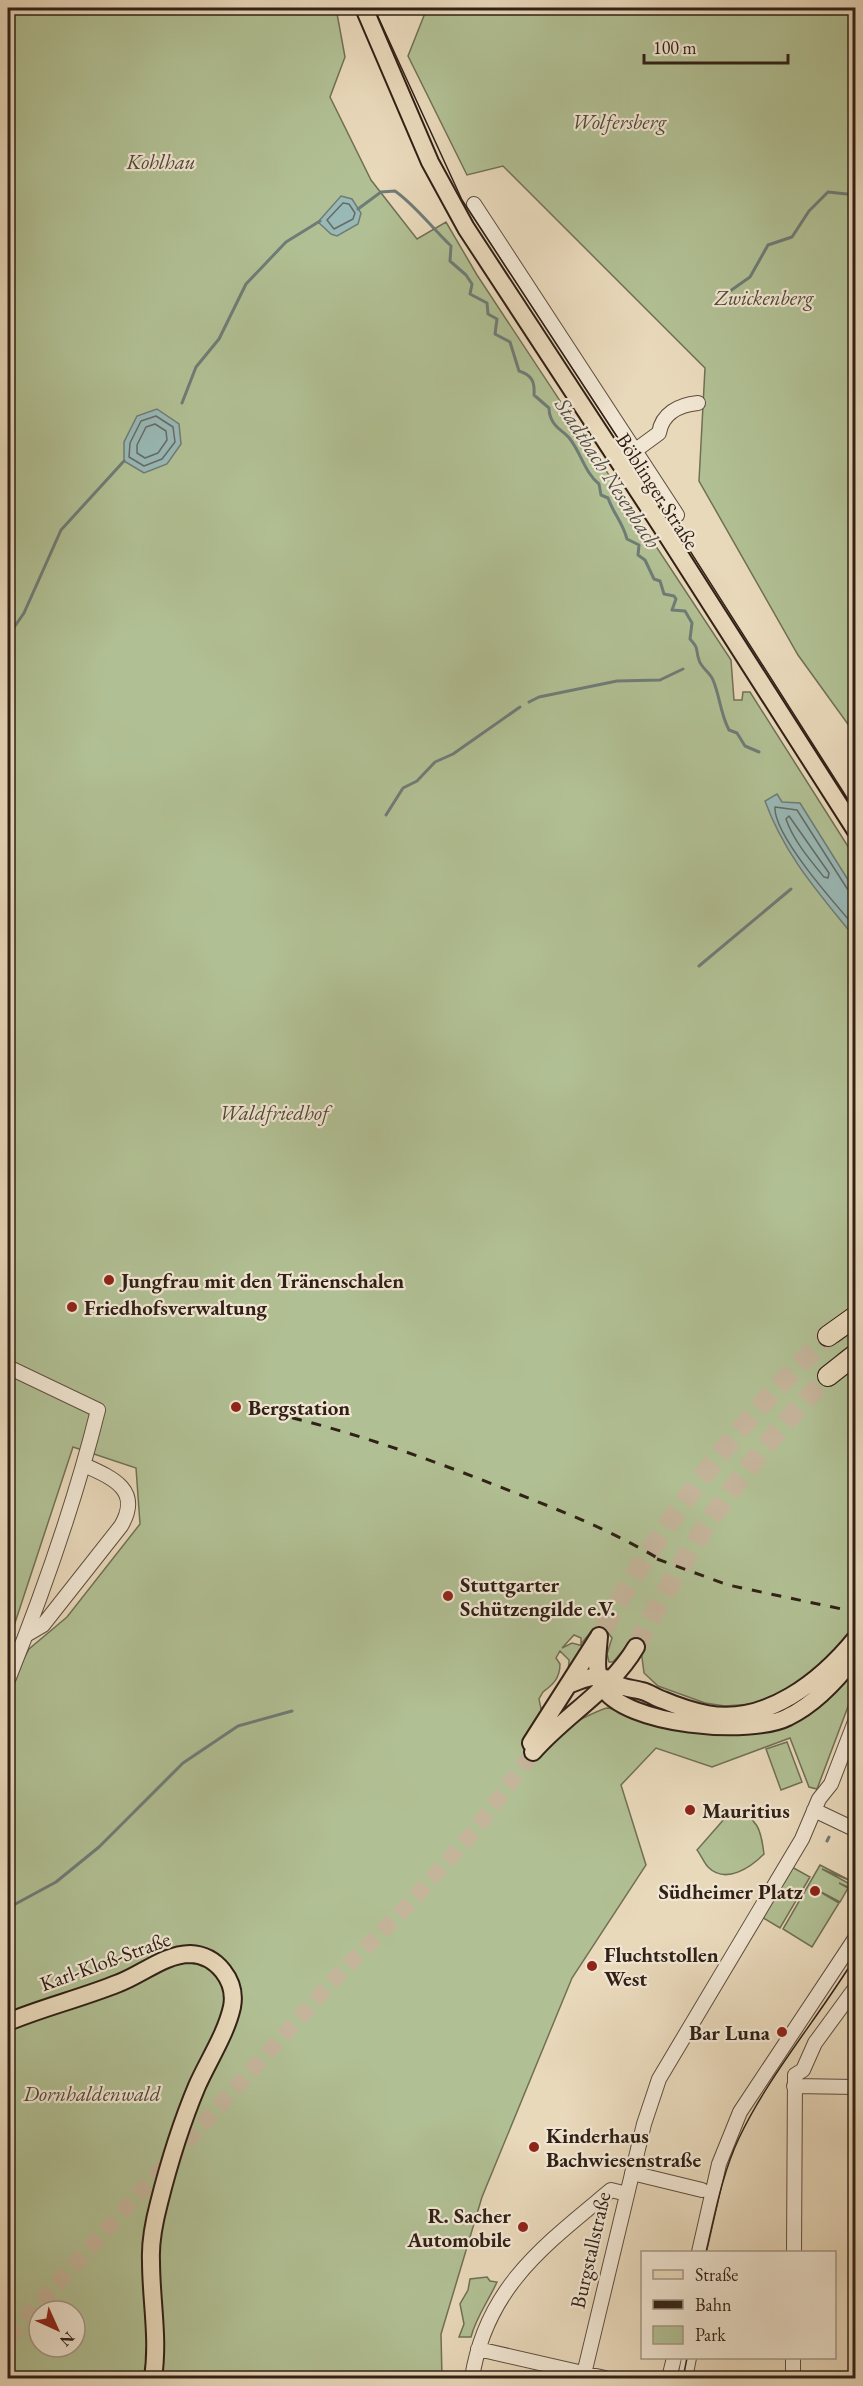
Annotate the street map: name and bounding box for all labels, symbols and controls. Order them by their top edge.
scale bar [644,27,788,65]
text: 100 m [653,36,697,59]
park label: Wolfersberg [572,108,667,135]
park label: Kohlhau [126,148,195,175]
park label: Zwickenberg [714,284,815,311]
water label: Stadtbach Nesenbach [548,391,668,554]
street label: Böblinger Straße [610,428,706,554]
park label: Waldfriedhof [219,1099,333,1126]
place label: Jungfrau mit den Tränenschalen [119,1267,404,1294]
marker: Jungfrau mit den Tränenschalen [102,1273,116,1287]
place label: Friedhofsverwaltung [84,1294,268,1321]
marker: Friedhofsverwaltung [65,1300,79,1314]
place label: Bergstation [248,1394,350,1421]
marker: Bergstation [229,1400,243,1414]
place label: Stuttgarter Schützengilde e.V. [460,1571,615,1622]
marker: Stuttgarter Schützengilde e.V. [441,1589,455,1603]
place label: Mauritius [702,1797,790,1824]
marker: Mauritius [683,1803,697,1817]
place label: Südheimer Platz [658,1878,803,1905]
marker: Südheimer Platz [808,1884,822,1898]
street label: Karl-Kloß-Straße [36,1925,174,1997]
place label: Fluchtstollen West [604,1941,719,1992]
marker: Fluchtstollen West [585,1959,599,1973]
place label: Bar Luna [689,2019,771,2046]
marker: Bar Luna [775,2025,789,2039]
park label: Dornhaldenwald [22,2080,161,2107]
place label: Kinderhaus Bachwiesenstraße [546,2122,701,2173]
marker: Kinderhaus Bachwiesenstraße [527,2140,541,2154]
street label: Burgstallstraße [563,2189,617,2311]
place label: R. Sacher Automobile [406,2202,511,2253]
marker: R. Sacher Automobile [516,2220,530,2234]
legend [641,2251,836,2359]
text: Straße [695,2263,738,2286]
text: Bahn [695,2293,732,2316]
north arrow [27,2299,87,2359]
text: Park [695,2323,726,2346]
text: N [55,2327,79,2351]

